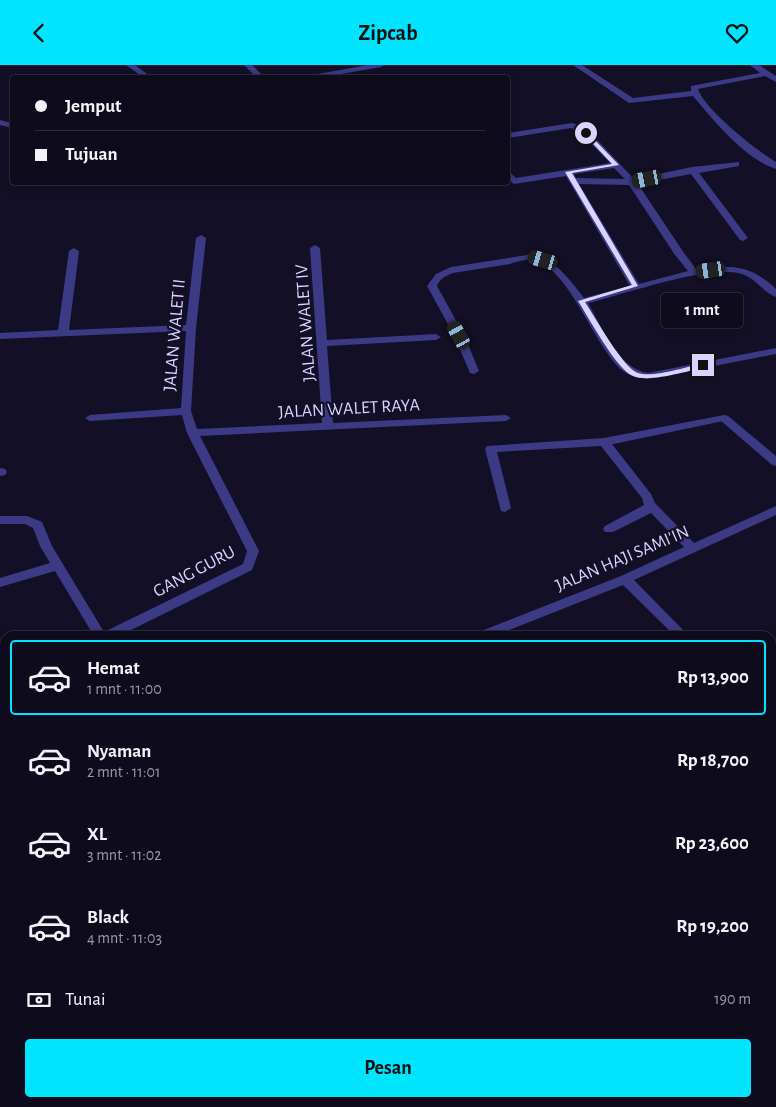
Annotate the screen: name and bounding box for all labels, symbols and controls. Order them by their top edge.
icon: back [25,19,53,47]
icon: heart [723,19,751,47]
text: Zipcab [358,22,418,44]
text: Jemput [65,97,121,116]
route start [575,122,597,144]
text: Tujuan [65,145,118,164]
car [630,169,663,189]
car [526,249,559,271]
car [695,260,726,280]
street label: JALAN WALET IV [293,263,319,382]
street label: JALAN WALET II [161,278,189,392]
callout: 1 mnt [662,293,744,327]
text: 1 mnt [685,302,719,318]
car [445,318,472,352]
route end [692,354,714,376]
street label: JALAN WALET RAYA [278,396,421,422]
street label: JALAN HAJI SAMI'IN [553,523,692,595]
street label: GANG GURU [151,543,238,601]
icon: car [27,655,72,700]
text: Hemat [87,659,140,678]
text: Rp 13,900 [677,668,749,687]
text: 1 mnt · 11:00 [87,681,162,697]
icon: car [27,738,72,783]
text: Nyaman [87,742,151,761]
text: Rp 18,700 [677,751,749,770]
text: 2 mnt · 11:01 [87,764,161,780]
icon: car [27,821,72,866]
text: XL [87,825,107,844]
text: Rp 23,600 [675,834,749,853]
text: 3 mnt · 11:02 [87,847,162,863]
icon: car [27,904,72,949]
text: Black [87,908,129,927]
text: Rp 19,200 [676,917,749,936]
text: 4 mnt · 11:03 [87,930,162,946]
icon: cash [25,986,53,1014]
text: Tunai [65,990,106,1009]
text: 190 m [714,991,751,1007]
button: Pesan [25,1039,751,1097]

